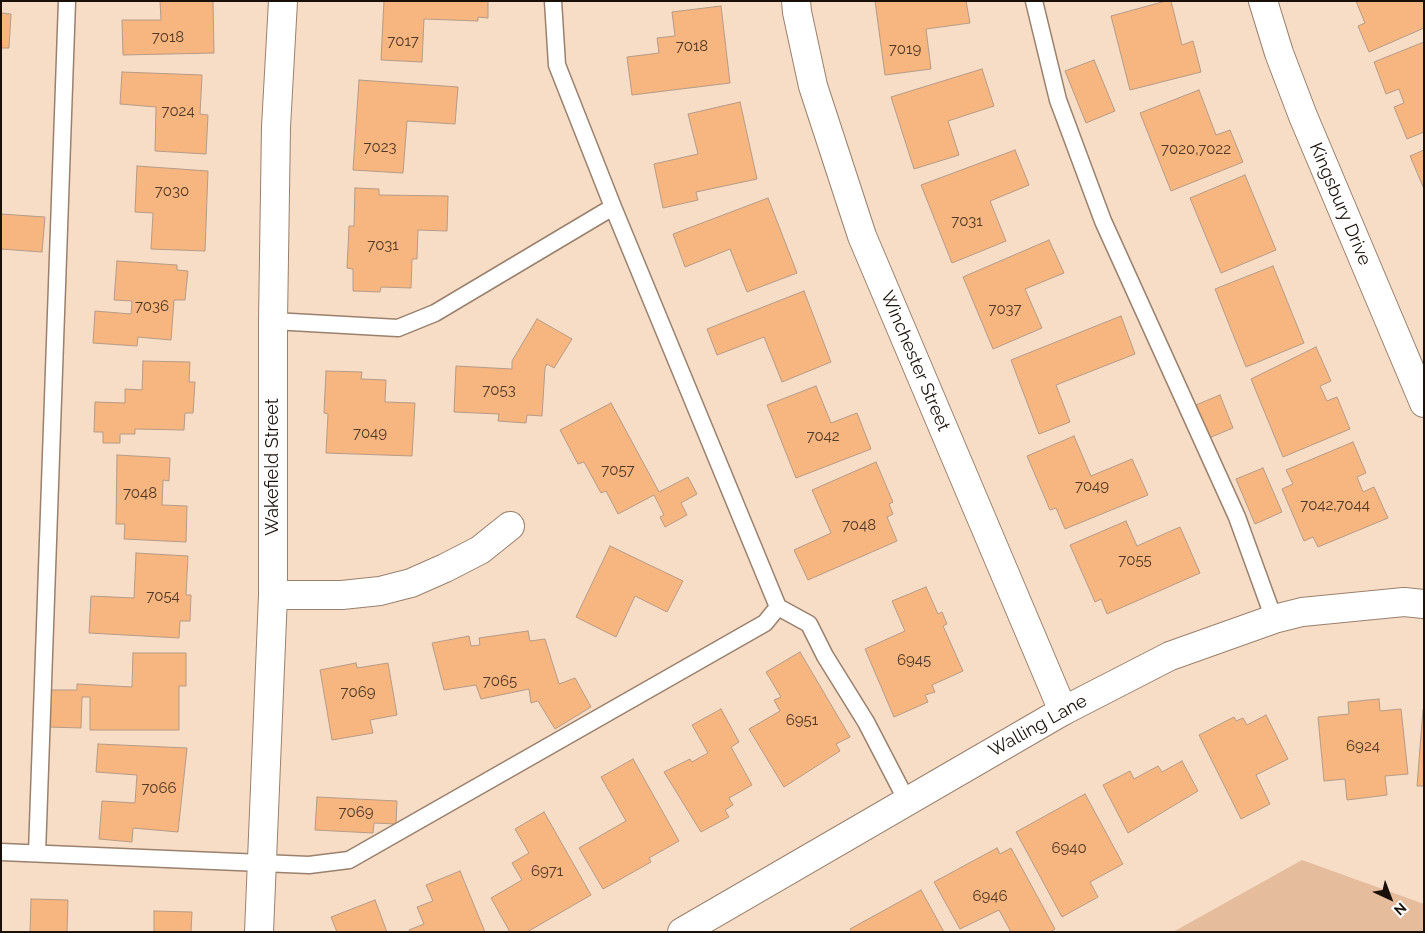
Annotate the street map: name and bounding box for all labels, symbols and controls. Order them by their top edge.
house number: 7018 [152,28,184,46]
house number: 7017 [387,32,419,50]
house number: 7018 [676,37,708,55]
house number: 7019 [889,40,921,58]
house number: 7024 [161,102,195,120]
house number: 7023 [364,138,396,156]
street label: Kingsbury Drive [1304,139,1376,269]
house number: 7020,7022 [1161,140,1231,158]
house number: 7030 [155,182,189,200]
house number: 7031 [951,212,983,230]
house number: 7031 [367,236,399,254]
street label: Winchester Street [876,288,954,434]
house number: 7036 [135,297,169,315]
house number: 7037 [988,300,1022,318]
house number: 7053 [482,381,516,399]
street label: Wakefield Street [262,398,284,536]
house number: 7049 [353,424,387,442]
house number: 7042 [806,427,840,445]
house number: 7057 [601,461,635,479]
house number: 7049 [1075,477,1109,495]
house number: 7048 [123,484,157,502]
house number: 7042,7044 [1300,496,1370,514]
house number: 7048 [842,516,876,534]
house number: 7055 [1118,551,1152,569]
house number: 7054 [146,587,180,605]
house number: 6945 [897,651,931,669]
house number: 7065 [483,672,517,690]
house number: 7069 [341,683,375,701]
street label: Walling Lane [985,690,1091,762]
house number: 6951 [786,711,818,729]
house number: 6924 [1346,737,1380,755]
house number: 7066 [141,779,177,797]
house number: 7069 [339,803,373,821]
house number: 6940 [1051,839,1087,857]
house number: 6971 [531,862,563,880]
north arrow [1365,873,1415,923]
house number: 6946 [972,887,1008,905]
text: N [1391,899,1410,918]

